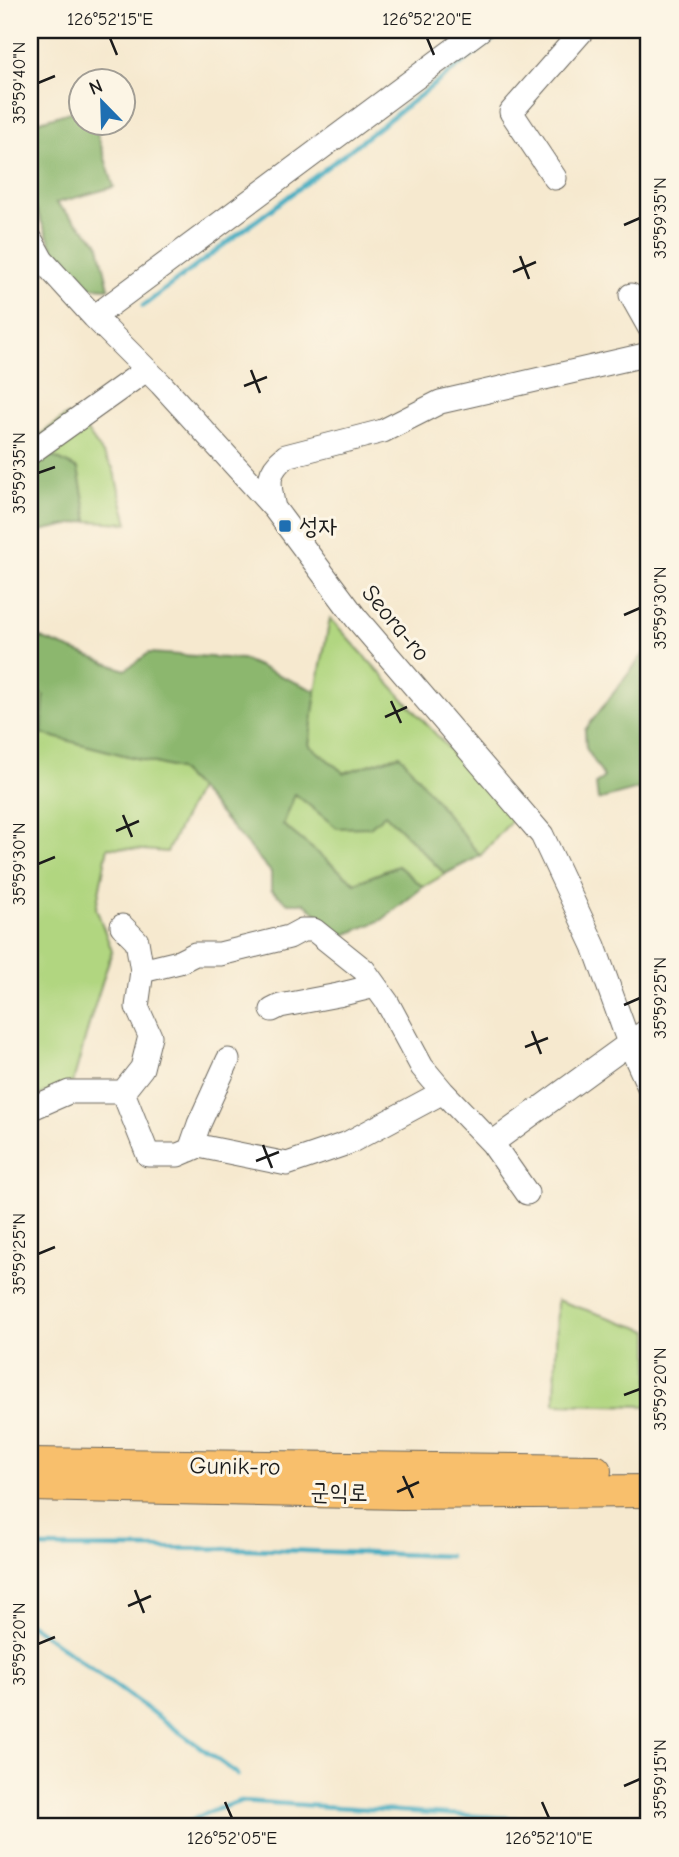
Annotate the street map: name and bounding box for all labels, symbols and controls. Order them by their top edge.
text: 126°52'15"E [67,9,153,30]
text: 126°52'20"E [382,9,472,30]
text: 35°59'40"N [9,42,30,124]
north arrow [66,66,136,136]
text: N [86,75,106,100]
text: 35°59'35"N [650,177,671,259]
text: 35°59'35"N [9,432,30,514]
place label: 성자 [299,512,338,540]
marker: 성자 [277,518,293,534]
text: 35°59'30"N [650,566,671,650]
street label: Seora-ro [356,579,436,667]
text: 35°59'30"N [9,822,30,906]
text: 35°59'25"N [650,957,671,1039]
text: 35°59'25"N [9,1213,30,1295]
text: 35°59'20"N [650,1347,671,1431]
street label: Gunik-ro [189,1451,281,1481]
street label: 군익로 [310,1477,368,1507]
text: 35°59'20"N [9,1602,30,1686]
text: 35°59'15"N [650,1739,671,1819]
text: 126°52'05"E [187,1828,277,1849]
text: 126°52'10"E [505,1828,593,1849]

